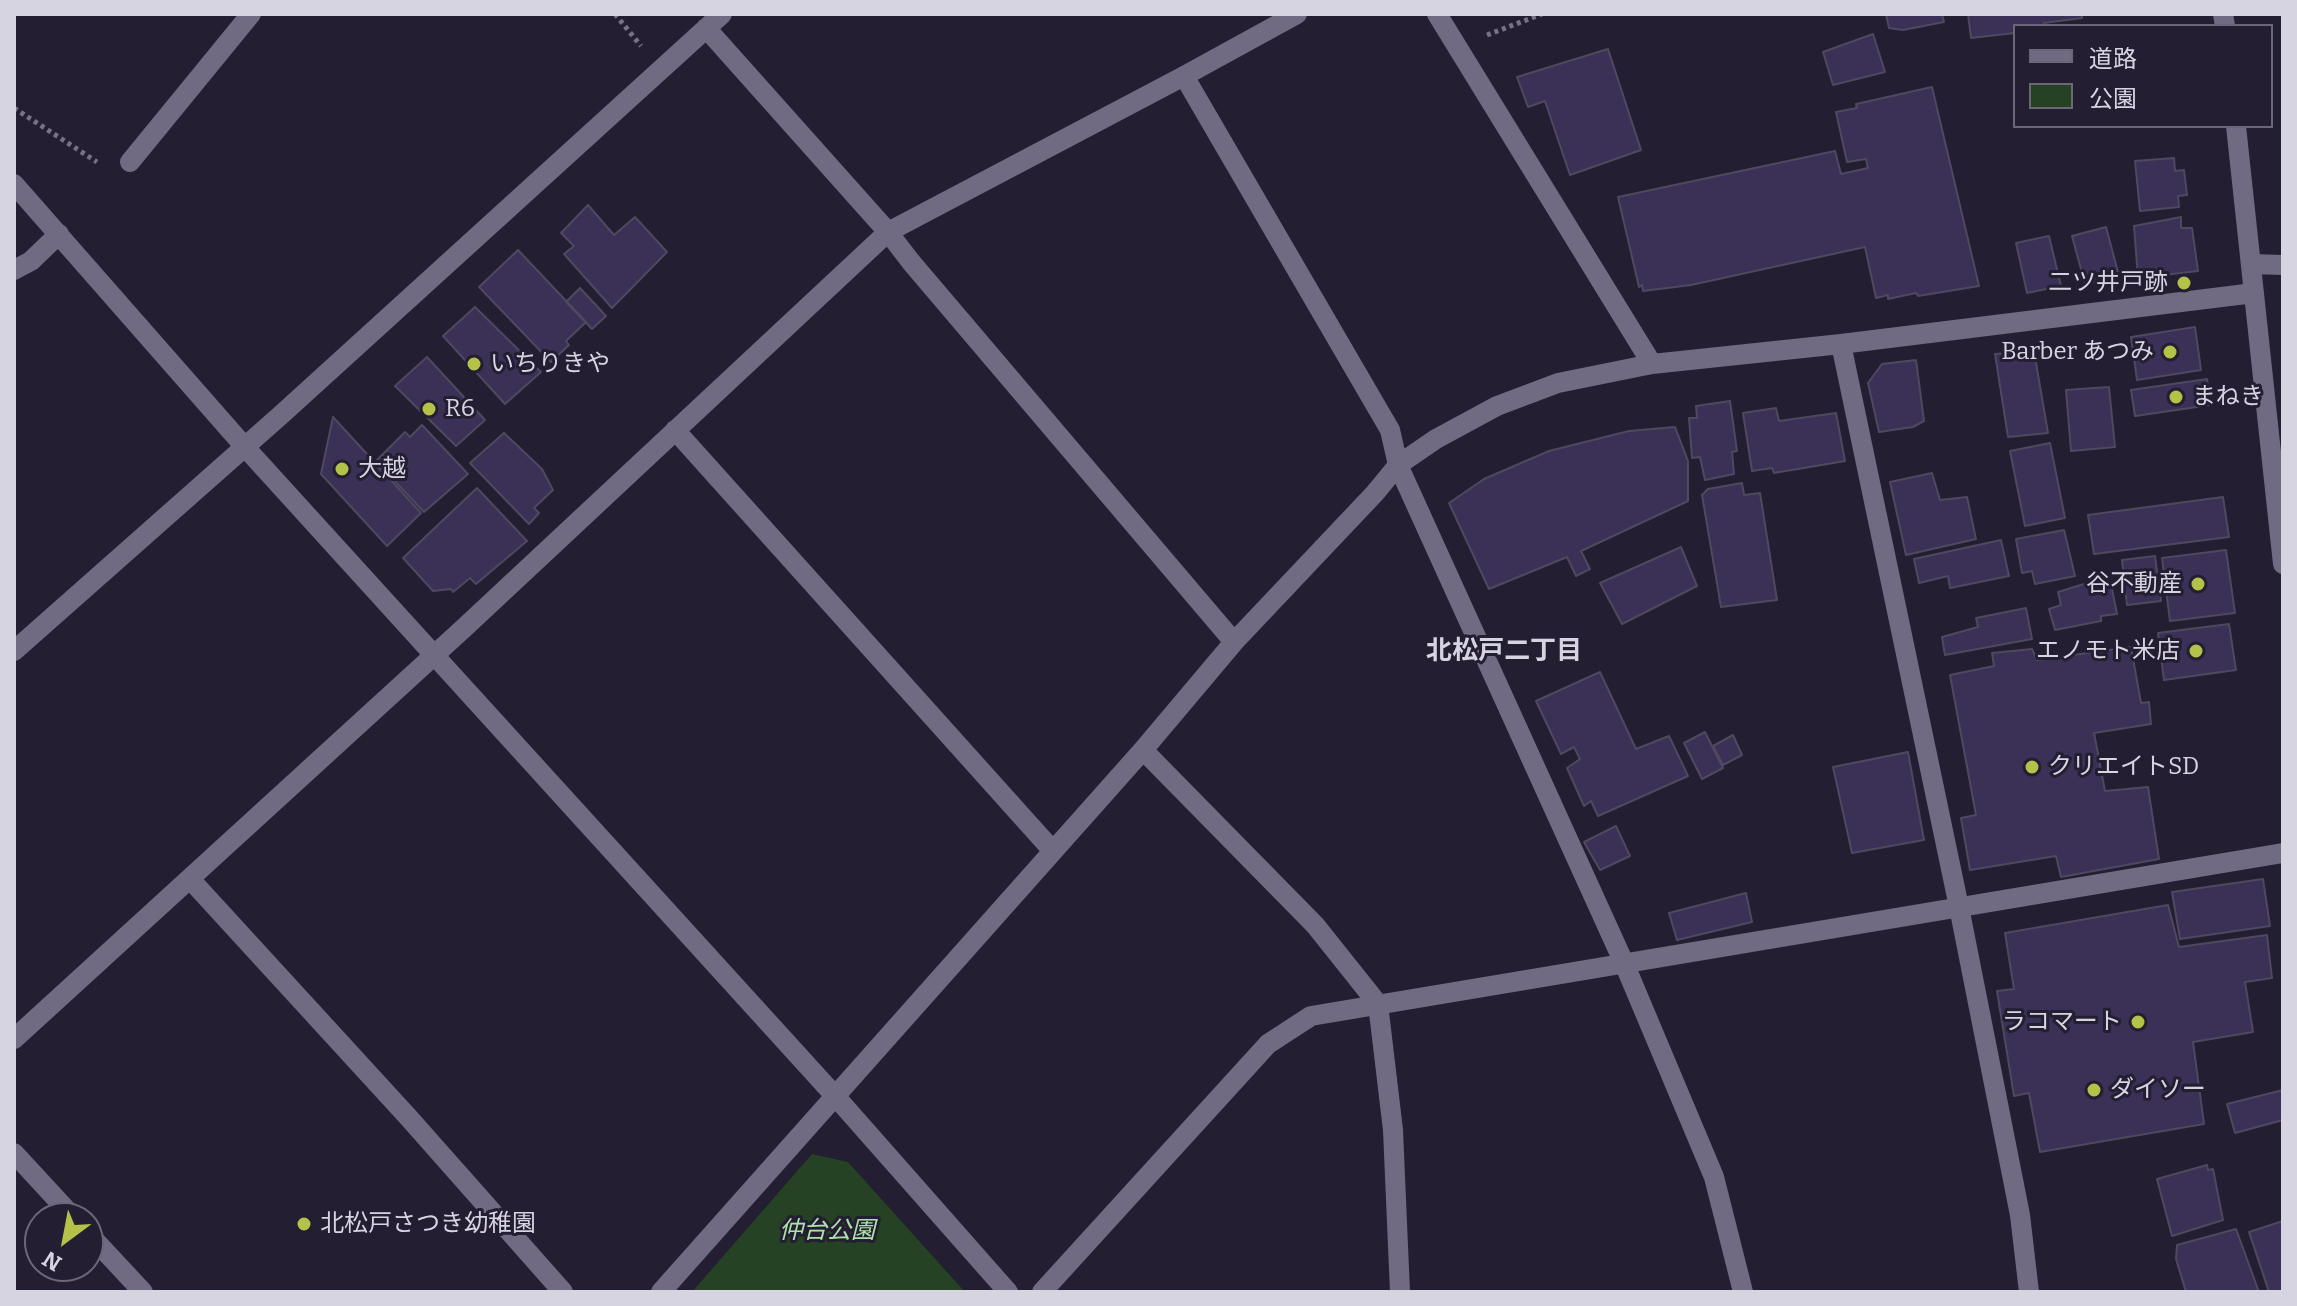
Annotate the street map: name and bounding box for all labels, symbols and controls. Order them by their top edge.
legend [2013,24,2273,128]
text: 道路 [2089,45,2137,73]
text: 公園 [2089,85,2137,113]
place label: 二ツ井戸跡 [2048,269,2168,297]
marker: 二ツ井戸跡 [2175,274,2193,292]
place label: Barber あつみ [2001,338,2154,366]
marker: Barber あつみ [2161,343,2179,361]
place label: いちりきや [490,350,610,378]
marker: いちりきや [465,355,483,373]
place label: まねき [2192,383,2264,411]
marker: まねき [2167,388,2185,406]
place label: R6 [445,395,475,423]
marker: R6 [420,400,438,418]
place label: 大越 [358,455,406,483]
marker: 大越 [333,460,351,478]
place label: 谷不動産 [2086,570,2182,598]
marker: 谷不動産 [2189,575,2207,593]
district label: 北松戸二丁目 [1426,636,1582,668]
place label: エノモト米店 [2036,637,2180,665]
marker: エノモト米店 [2187,642,2205,660]
place label: クリエイトSD [2048,753,2199,781]
marker: クリエイトSD [2023,758,2041,776]
place label: ラコマート [2002,1008,2122,1036]
marker: ラコマート [2129,1013,2147,1031]
place label: ダイソー [2110,1076,2206,1104]
marker: ダイソー [2085,1081,2103,1099]
north arrow [24,1202,104,1282]
place label: 北松戸さつき幼稚園 [320,1210,536,1238]
marker: 北松戸さつき幼稚園 [295,1215,313,1233]
park label: 仲台公園 [779,1217,875,1245]
text: N [38,1245,66,1277]

